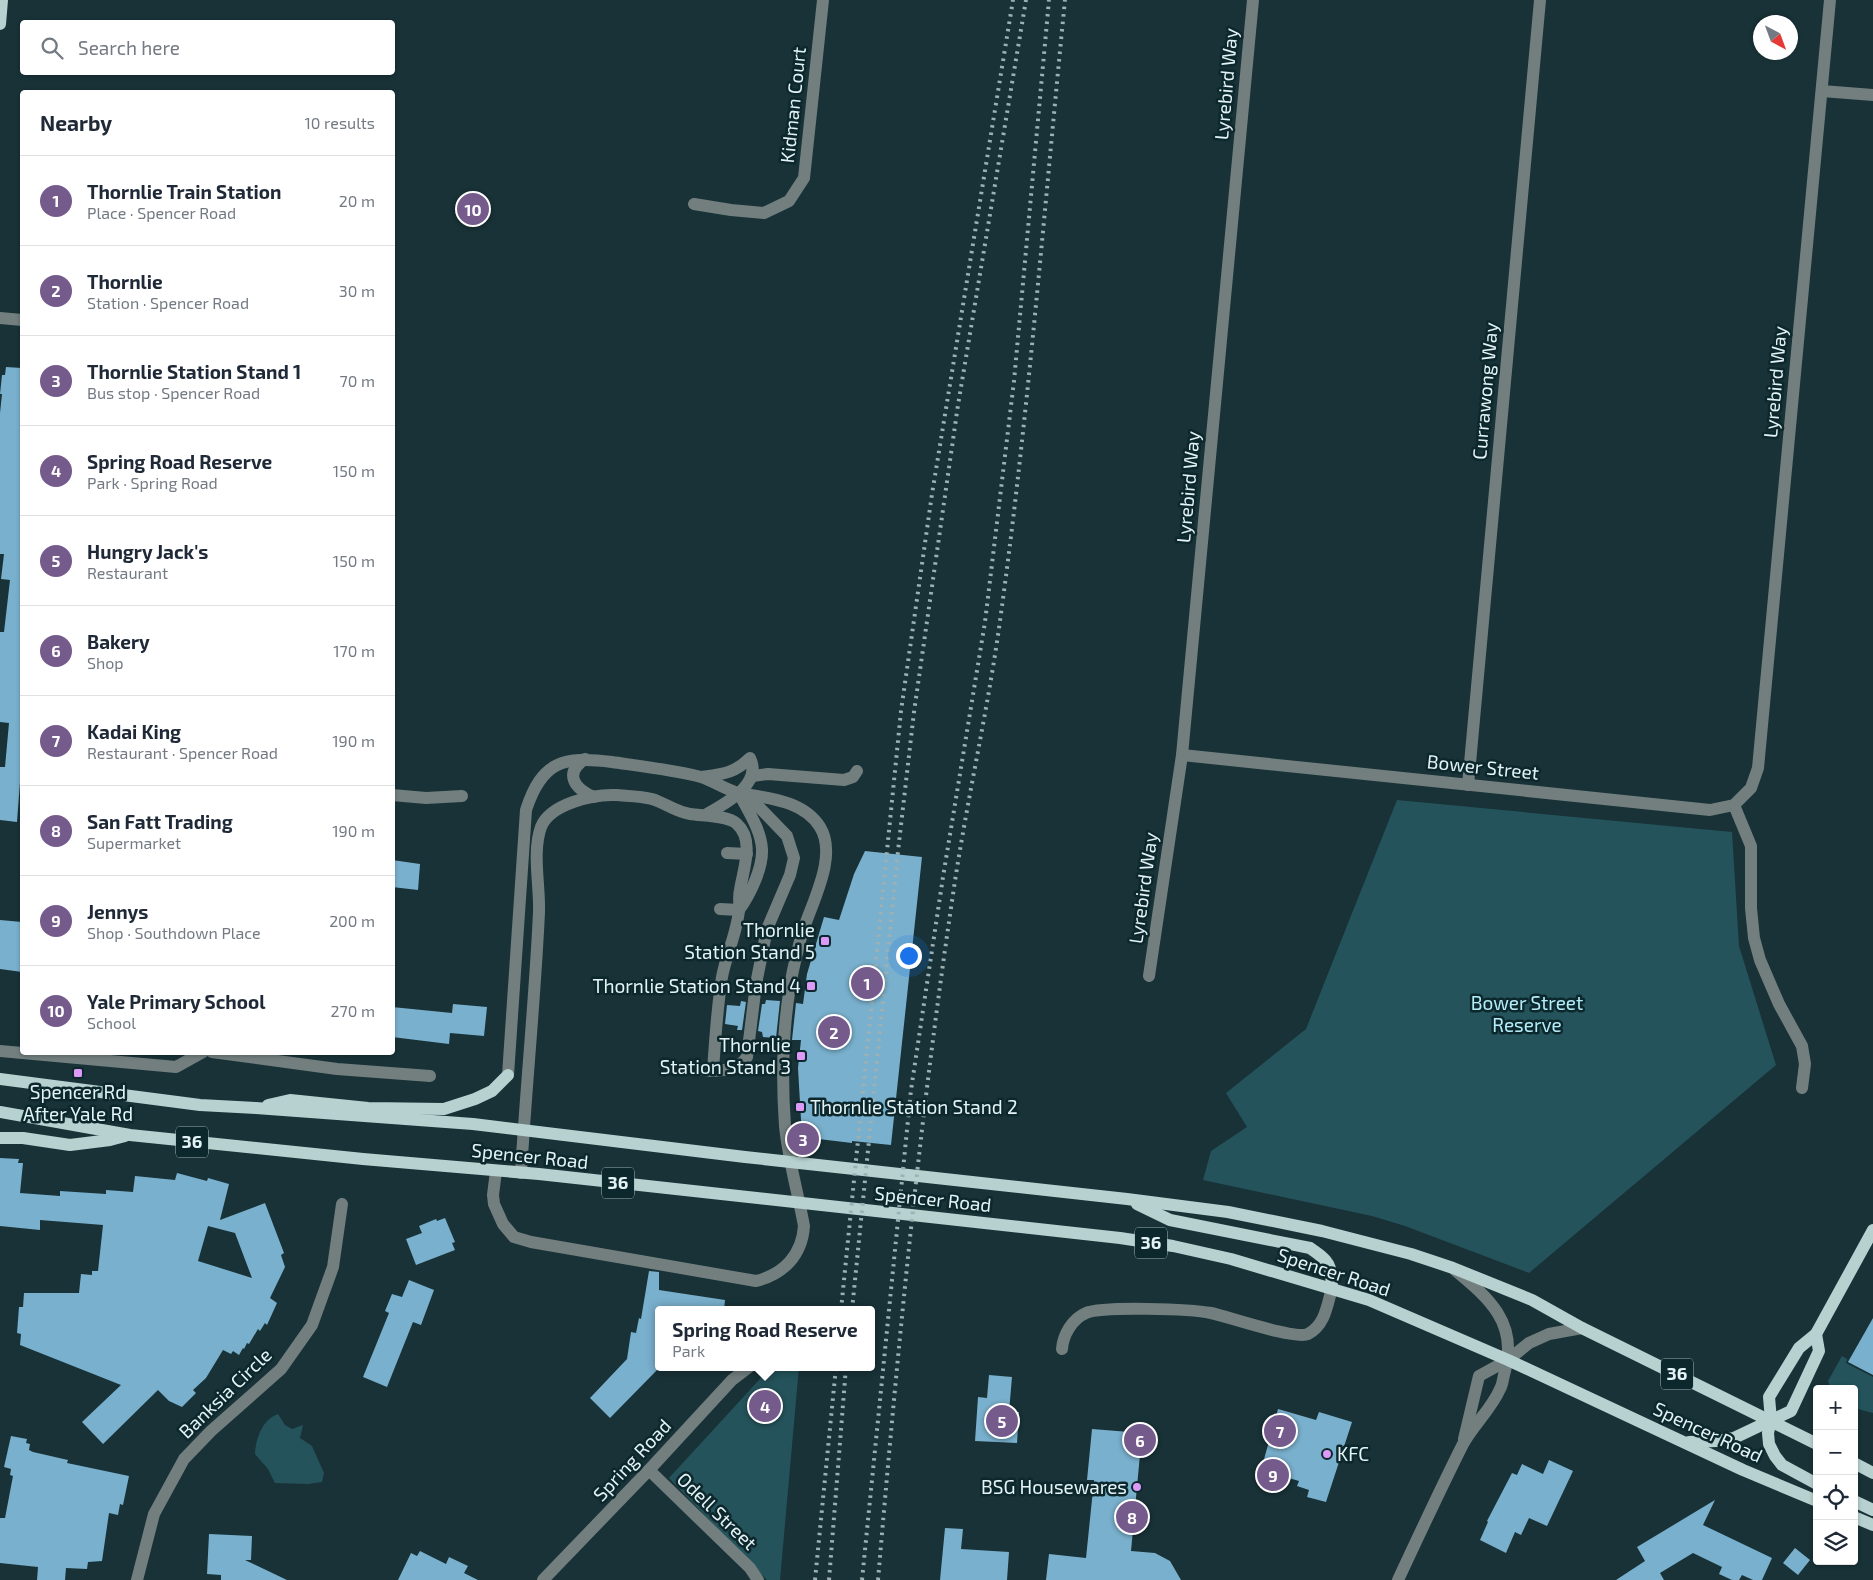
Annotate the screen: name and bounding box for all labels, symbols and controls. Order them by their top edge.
north arrow [1753,15,1798,60]
search box [20,20,395,75]
street label: Lyrebird Way [1209,27,1242,141]
icon: search [38,34,66,62]
text: Search here [78,36,180,59]
street label: Kidman Court [775,46,810,164]
text: Nearby [40,110,112,135]
text: 10 results [305,113,375,132]
text: Thornlie Train Station [87,180,282,203]
pin: 10 [457,190,489,228]
text: 1 [53,191,59,210]
text: 20 m [339,191,375,210]
text: Place · Spencer Road [87,203,236,222]
text: Thornlie [87,270,163,293]
text: 2 [51,281,61,300]
text: 30 m [339,281,375,300]
text: Station · Spencer Road [87,293,249,312]
street label: Currawong Way [1467,321,1502,461]
street label: Lyrebird Way [1758,325,1791,439]
text: Thornlie Station Stand 1 [87,360,301,383]
text: 3 [51,371,61,390]
text: 70 m [340,371,375,390]
text: Bus stop · Spencer Road [87,383,260,402]
street label: Lyrebird Way [1171,430,1204,544]
text: Spring Road Reserve [87,450,272,473]
text: 4 [51,461,61,480]
text: 150 m [333,461,375,480]
text: Park · Spring Road [87,473,218,492]
text: Hungry Jack's [87,540,208,563]
text: 5 [52,551,60,570]
text: 150 m [333,551,375,570]
text: Restaurant [87,563,168,582]
text: Bakery [87,630,150,653]
text: 6 [51,641,61,660]
text: 170 m [333,641,375,660]
text: Shop [87,653,124,672]
text: Kadai King [87,720,181,743]
text: 7 [52,731,60,750]
text: 190 m [332,731,375,750]
text: Restaurant · Spencer Road [87,743,278,762]
street label: Bower Street [1426,749,1540,784]
text: San Fatt Trading [87,810,233,833]
text: 8 [51,821,61,840]
text: 190 m [332,821,375,840]
street label: Lyrebird Way [1123,831,1162,945]
text: Supermarket [87,833,181,852]
text: Jennys [87,900,148,923]
text: 9 [51,911,61,930]
text: 200 m [329,911,375,930]
place label: Thornlie Station Stand 5 [684,918,815,963]
text: Shop · Southdown Place [87,923,261,942]
marker: Thornlie Station Stand 5 [819,935,831,947]
your location [896,943,922,969]
pin: 1 [851,964,883,1002]
place label: Thornlie Station Stand 4 [592,974,801,997]
marker: Thornlie Station Stand 4 [805,980,817,992]
text: Yale Primary School [87,990,265,1013]
park label: Bower Street Reserve [1471,991,1583,1036]
text: 10 [47,1001,65,1020]
text: 270 m [331,1001,375,1020]
text: School [87,1013,136,1032]
pin: 2 [818,1013,850,1051]
place label: Thornlie Station Stand 3 [660,1033,791,1078]
marker: Thornlie Station Stand 3 [795,1050,807,1062]
marker: Spencer Rd After Yale Rd [72,1067,84,1079]
place label: Spencer Rd After Yale Rd [23,1080,133,1125]
place label: Thornlie Station Stand 2 [810,1095,1018,1118]
marker: Thornlie Station Stand 2 [794,1101,806,1113]
pin: 3 [787,1120,819,1158]
road number: 36 [176,1126,208,1158]
street label: Spencer Road [470,1138,590,1173]
road number: 36 [602,1168,634,1198]
street label: Spencer Road [873,1181,993,1216]
road number: 36 [1135,1228,1167,1258]
street label: Spencer Road [1275,1242,1394,1301]
popup [655,1306,875,1371]
text: Spring Road Reserve [672,1318,858,1341]
text: Park [672,1341,705,1360]
street label: Banksia Circle [173,1343,276,1443]
road number: 36 [1661,1358,1693,1390]
map controls [1813,1385,1858,1565]
button: + [1813,1385,1858,1430]
pin: 4 [749,1387,781,1425]
street label: Spencer Road [1650,1396,1766,1467]
pin: 5 [986,1402,1018,1440]
pin: 7 [1264,1412,1296,1450]
street label: Spring Road [588,1414,675,1505]
pin: 6 [1124,1421,1156,1459]
button: − [1813,1430,1858,1475]
place label: KFC [1337,1442,1369,1465]
marker: KFC [1321,1448,1333,1460]
pin: 9 [1257,1456,1289,1494]
street label: Odell Street [673,1467,762,1554]
place label: BSG Housewares [981,1475,1127,1498]
button: locate [1813,1475,1858,1520]
marker: BSG Housewares [1131,1481,1143,1493]
pin: 8 [1116,1498,1148,1536]
button: layers [1813,1520,1858,1565]

